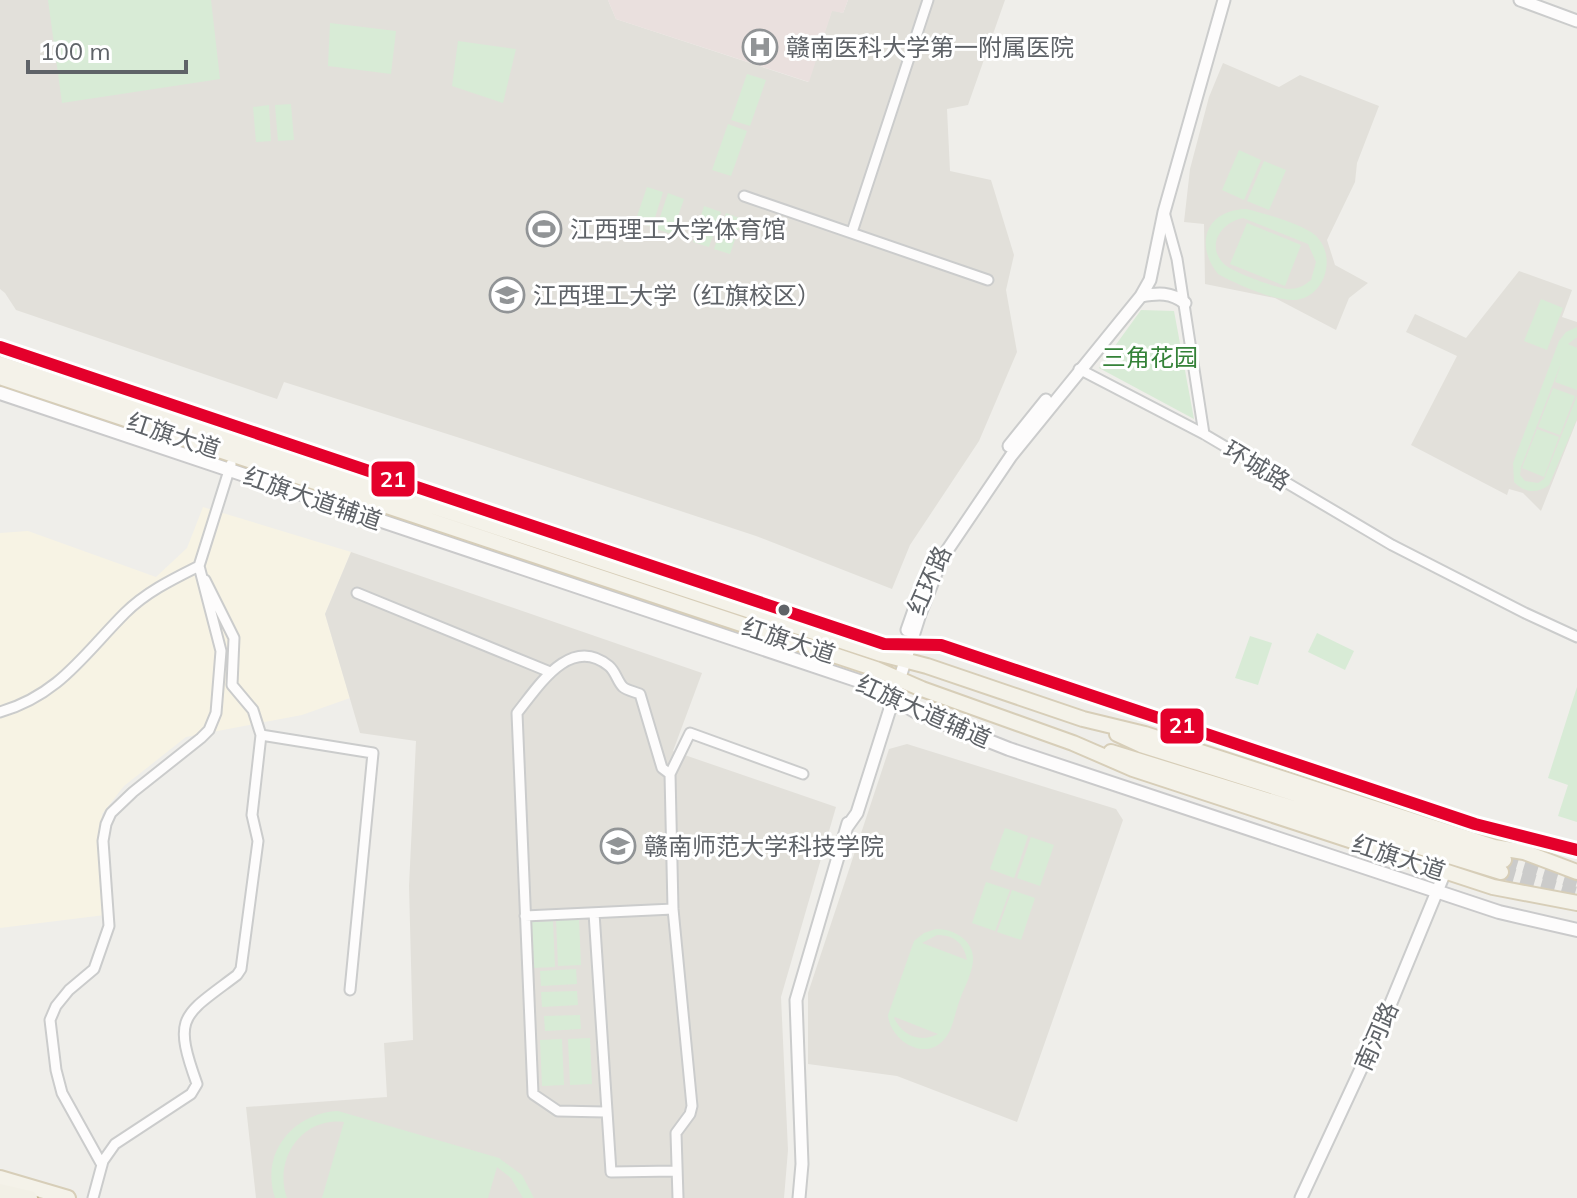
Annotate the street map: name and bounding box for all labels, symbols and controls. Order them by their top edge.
scale bar [28,24,186,74]
hospital icon: 赣南医科大学第一附属医院 [741,28,779,66]
place label: 赣南医科大学第一附属医院 [786,32,1074,62]
text: 100 m [40,36,111,66]
sports icon: 江西理工大学体育馆 [525,210,563,248]
place label: 江西理工大学体育馆 [570,214,786,244]
school or university icon: 江西理工大学（红旗校区） [488,276,526,314]
place label: 江西理工大学（红旗校区） [533,280,821,310]
park label: 三角花园 [1102,342,1198,372]
street label: 红旗大道 [124,406,224,464]
street label: 环城路 [1218,434,1296,496]
street label: 红旗大道辅道 [240,460,386,536]
line badge: 21 [370,460,416,498]
text: 21 [380,465,406,493]
street label: 红环路 [901,541,957,619]
unlabelled marker [776,602,792,618]
street label: 红旗大道 [739,611,839,669]
street label: 红旗大道辅道 [852,668,996,754]
line badge: 21 [1159,707,1205,745]
text: 21 [1169,711,1195,739]
school or university icon: 赣南师范大学科技学院 [599,827,637,865]
street label: 红旗大道 [1349,828,1449,886]
place label: 赣南师范大学科技学院 [644,831,884,861]
street label: 南河路 [1348,997,1404,1075]

